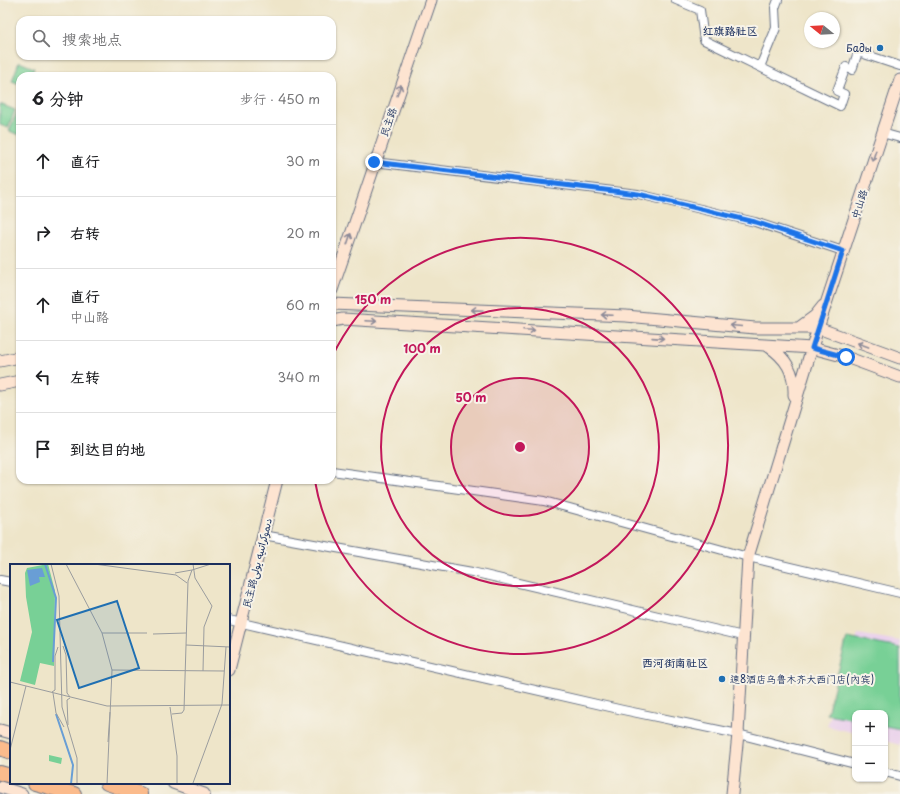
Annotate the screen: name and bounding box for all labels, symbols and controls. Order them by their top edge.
north arrow [804,12,840,48]
search box [16,16,336,60]
district label: 红旗路社区 [703,22,758,39]
icon: search [30,27,52,49]
text: 搜索地点 [62,27,122,50]
place label: Бады [846,40,872,55]
marker: Бады [875,43,885,53]
one-way arrow [396,84,404,96]
text: 6 分钟 [32,85,83,111]
text: 步行 · 450 m [240,89,320,108]
street label: 民主路 [376,105,400,138]
text: 直行 [70,149,100,172]
icon: ahead [32,150,54,172]
one-way arrow [870,150,877,163]
text: 30 m [286,151,320,170]
route end [365,153,383,171]
street label: 中山路 [847,187,870,220]
text: 右转 [70,221,100,244]
icon: right [32,222,54,244]
text: 20 m [286,223,320,242]
one-way arrow [345,234,353,246]
text: 直行 [70,284,100,307]
text: 150 m [355,290,391,308]
icon: ahead [32,294,54,316]
text: 60 m [286,295,320,314]
one-way arrow [471,306,484,314]
text: 中山路 [70,307,109,326]
one-way arrow [601,312,614,319]
one-way arrow [364,317,377,325]
one-way arrow [730,323,743,330]
one-way arrow [522,326,535,334]
one-way arrow [651,335,664,342]
text: 100 m [403,339,441,357]
one-way arrow [858,340,870,348]
route start [837,348,855,366]
text: 左转 [70,365,100,388]
icon: left [32,366,54,388]
text: 340 m [277,367,320,386]
text: 50 m [455,388,487,406]
text: 到达目的地 [70,437,145,460]
icon: arrive [32,438,54,460]
centre of rings [513,440,527,454]
street label: 民主路دىموكراتىيە يولى [238,516,276,610]
inset map [10,564,230,784]
district label: 西河街南社区 [642,654,708,671]
place label: 速8酒店乌鲁木齐大西门店(内宾) [730,671,874,686]
marker: 速8酒店乌鲁木齐大西门店(内宾) [717,674,727,684]
map controls [852,710,888,782]
button: + [852,710,888,746]
button: − [852,746,888,782]

